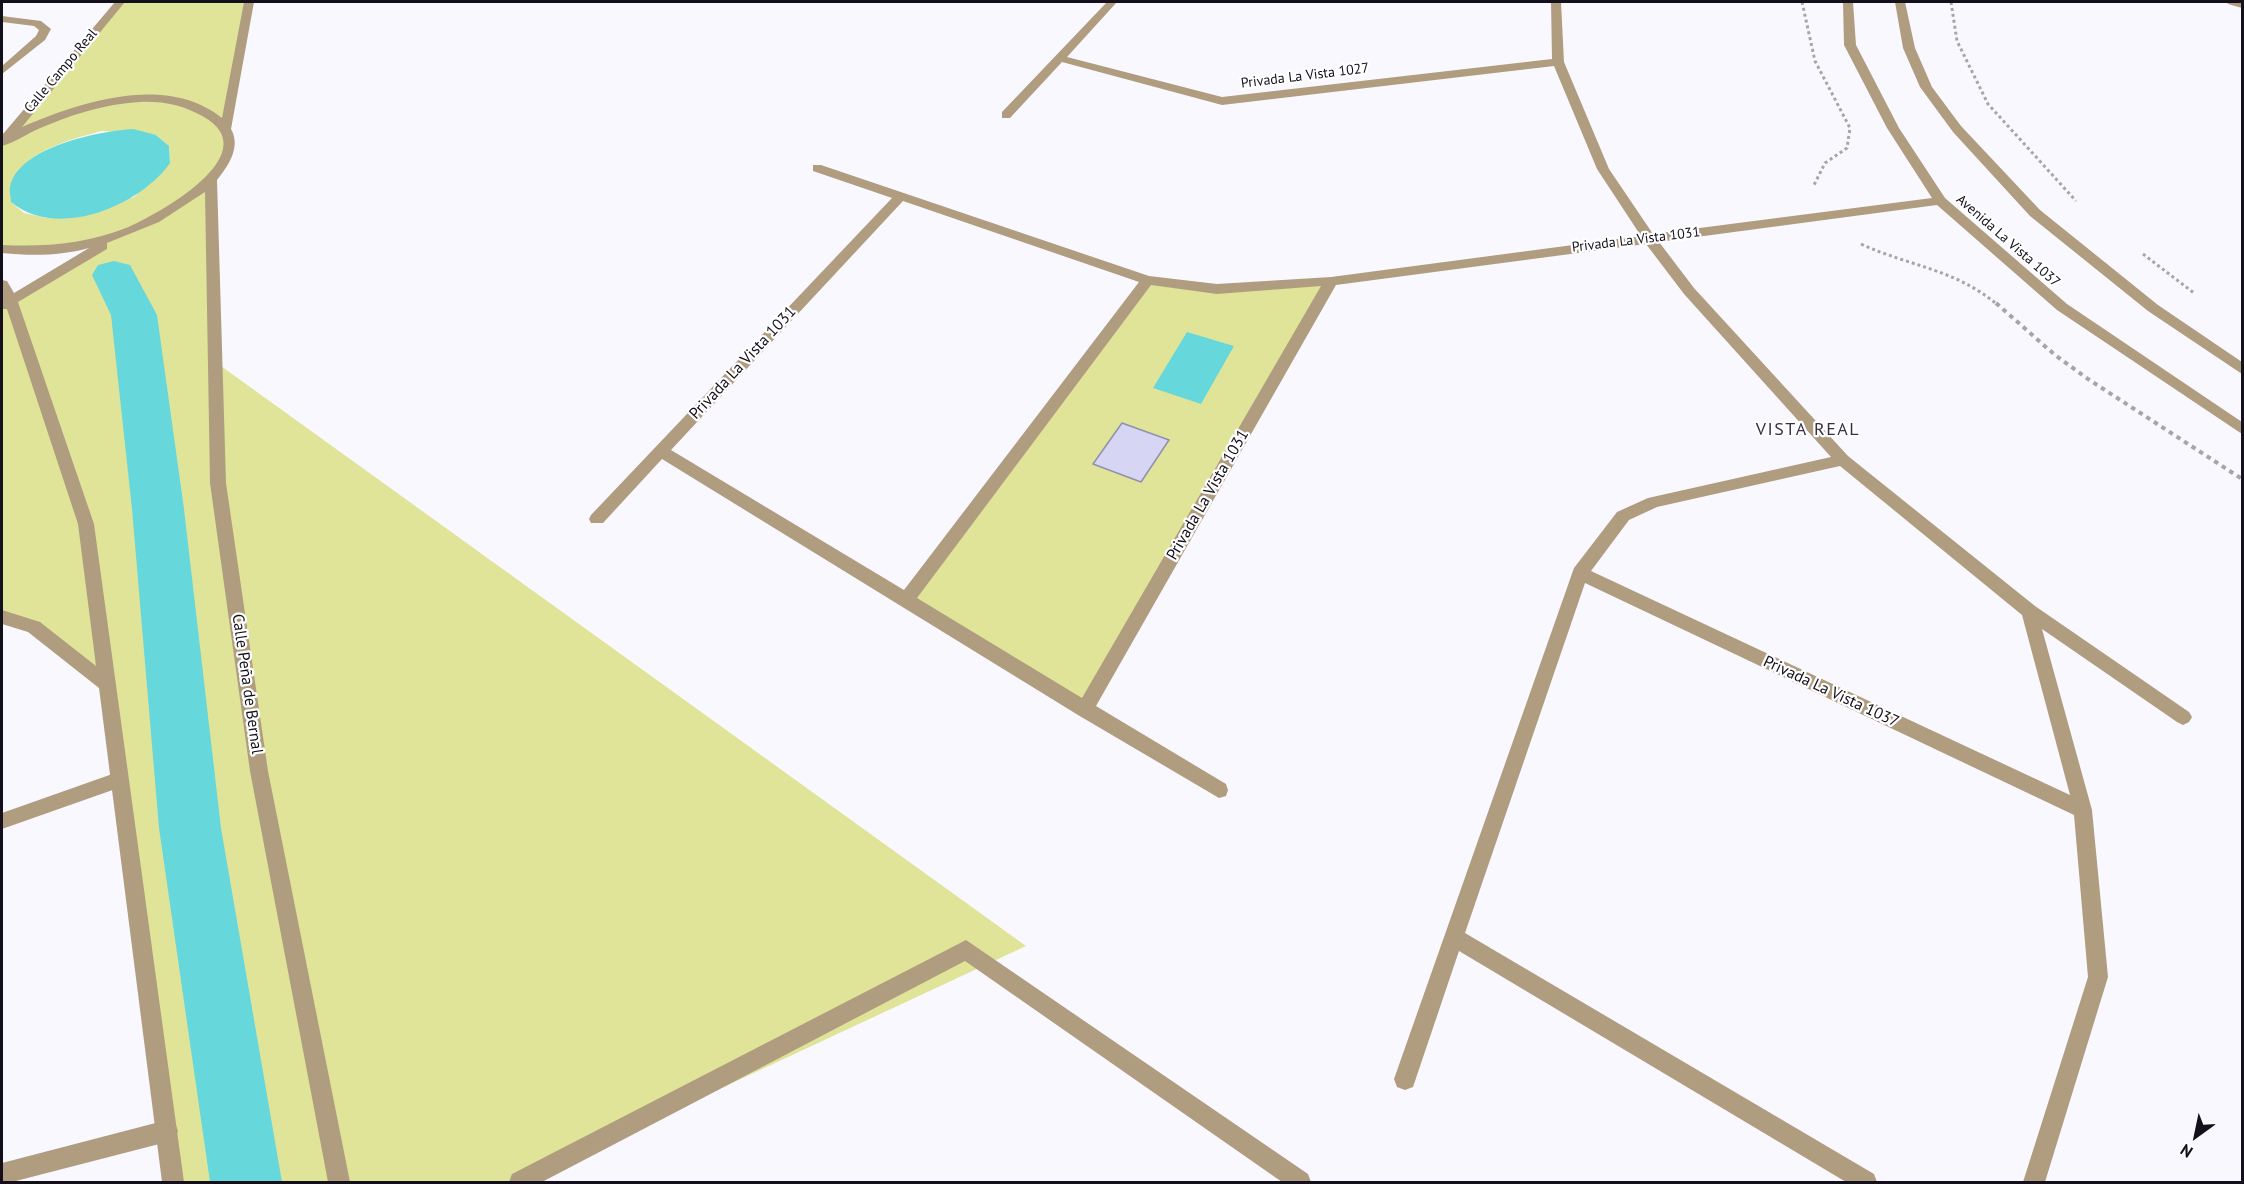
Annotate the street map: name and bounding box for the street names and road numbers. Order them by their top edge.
street label: Calle Campo Real [21,26,101,116]
street label: Privada La Vista 1027 [1240,60,1370,92]
street label: Avenida La Vista 1037 [1953,191,2063,291]
street label: Privada La Vista 1031 [1571,224,1701,256]
street label: Privada La Vista 1031 [686,303,800,423]
street label: Privada La Vista 1031 [1163,426,1253,564]
street label: Calle Peña de Bernal [228,613,266,755]
street label: Privada La Vista 1037 [1760,652,1902,732]

